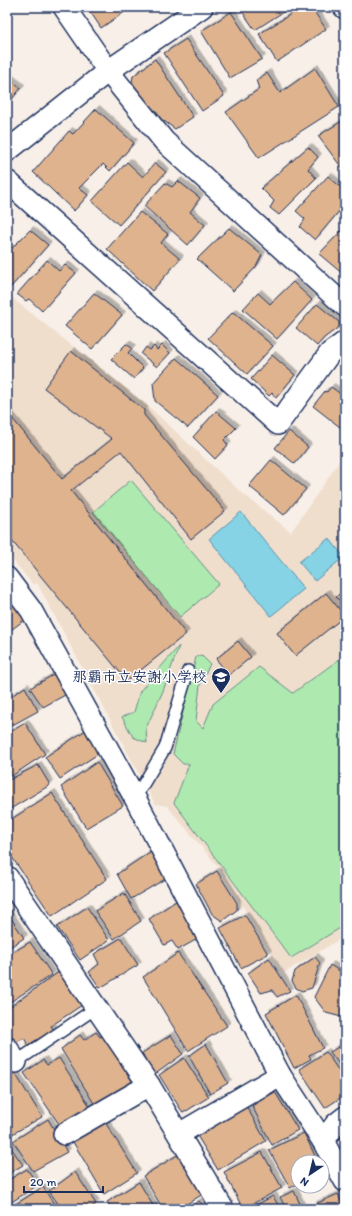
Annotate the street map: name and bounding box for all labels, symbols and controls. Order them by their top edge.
school or university icon: 那覇市立安謝小学校 [210,666,232,694]
place label: 那覇市立安謝小学校 [72,668,207,686]
north arrow [290,1154,330,1194]
scale bar [24,1168,103,1194]
text: N [298,1174,311,1189]
text: 20 m [30,1175,57,1189]

